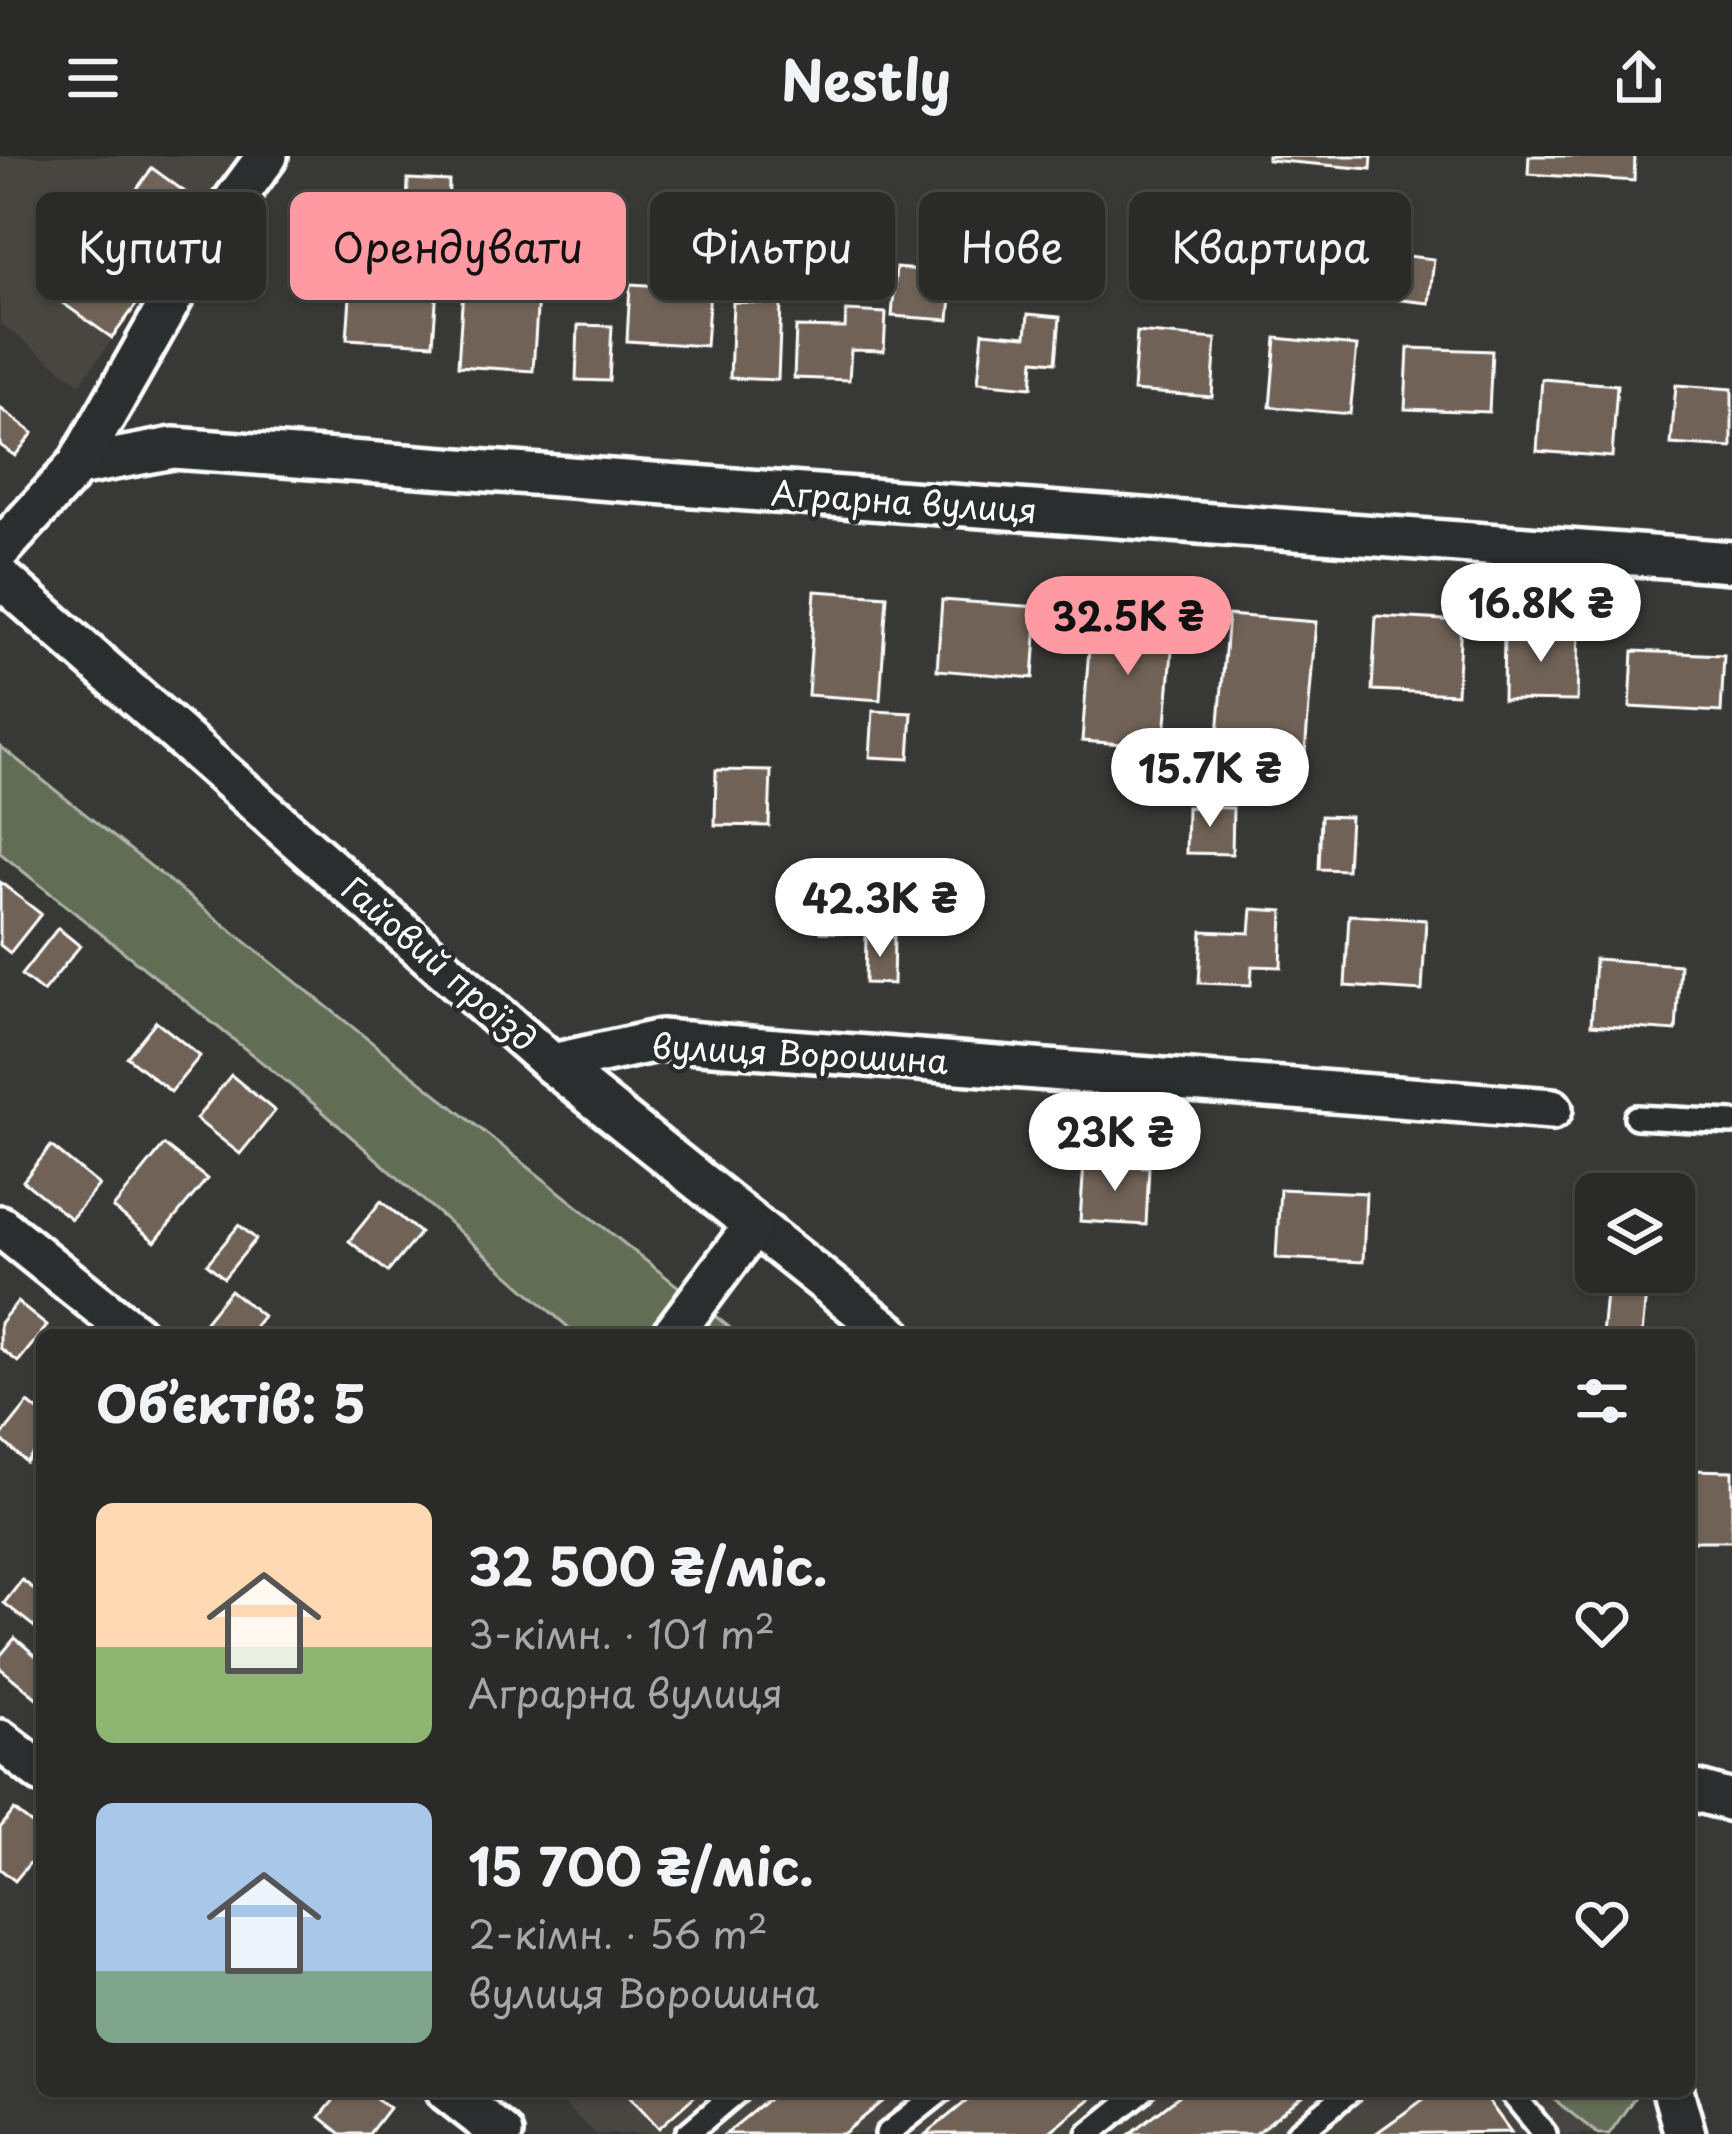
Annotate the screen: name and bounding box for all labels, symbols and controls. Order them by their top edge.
text: Nestly [781,38,951,119]
icon: menu [60,45,126,111]
icon: share [1606,45,1672,111]
chip: Купити [36,192,266,300]
chip: Орендувати [290,192,626,300]
chip: Фільтри [650,192,895,300]
chip: Нове [919,192,1105,300]
chip: Квартира [1129,192,1411,300]
street label: Аграрна вулиця [769,466,1039,534]
pin: 16.8K ₴ [1430,563,1652,665]
text: 16.8K ₴ [1468,572,1614,631]
pin: 32.5K ₴ [1017,576,1239,678]
text: 32.5K ₴ [1052,585,1204,644]
pin: 15.7K ₴ [1099,728,1321,830]
text: 15.7K ₴ [1138,737,1282,796]
pin: 42.3K ₴ [769,858,991,960]
street label: Гайовий проїзд [331,863,549,1062]
text: 42.3K ₴ [802,867,958,926]
street label: вулиця Ворошина [651,1019,950,1085]
pin: 23K ₴ [1031,1092,1199,1194]
text: 23K ₴ [1056,1101,1174,1160]
map controls [1575,1173,1695,1293]
button: layers [1575,1173,1695,1293]
text: Об’єктів: 5 [96,1363,366,1440]
icon: filters [1569,1368,1635,1434]
text: 32 500 ₴/міс. [468,1526,828,1603]
icon: home [192,1551,336,1695]
icon: heart [1569,1590,1635,1656]
text: 3-кімн. · 101 m² [468,1603,775,1662]
text: Аграрна вулиця [468,1662,783,1721]
text: 15 700 ₴/міс. [468,1826,814,1903]
icon: home [192,1851,336,1995]
icon: heart [1569,1890,1635,1956]
text: 2-кімн. · 56 m² [468,1903,768,1962]
text: вулиця Ворошина [468,1962,819,2021]

